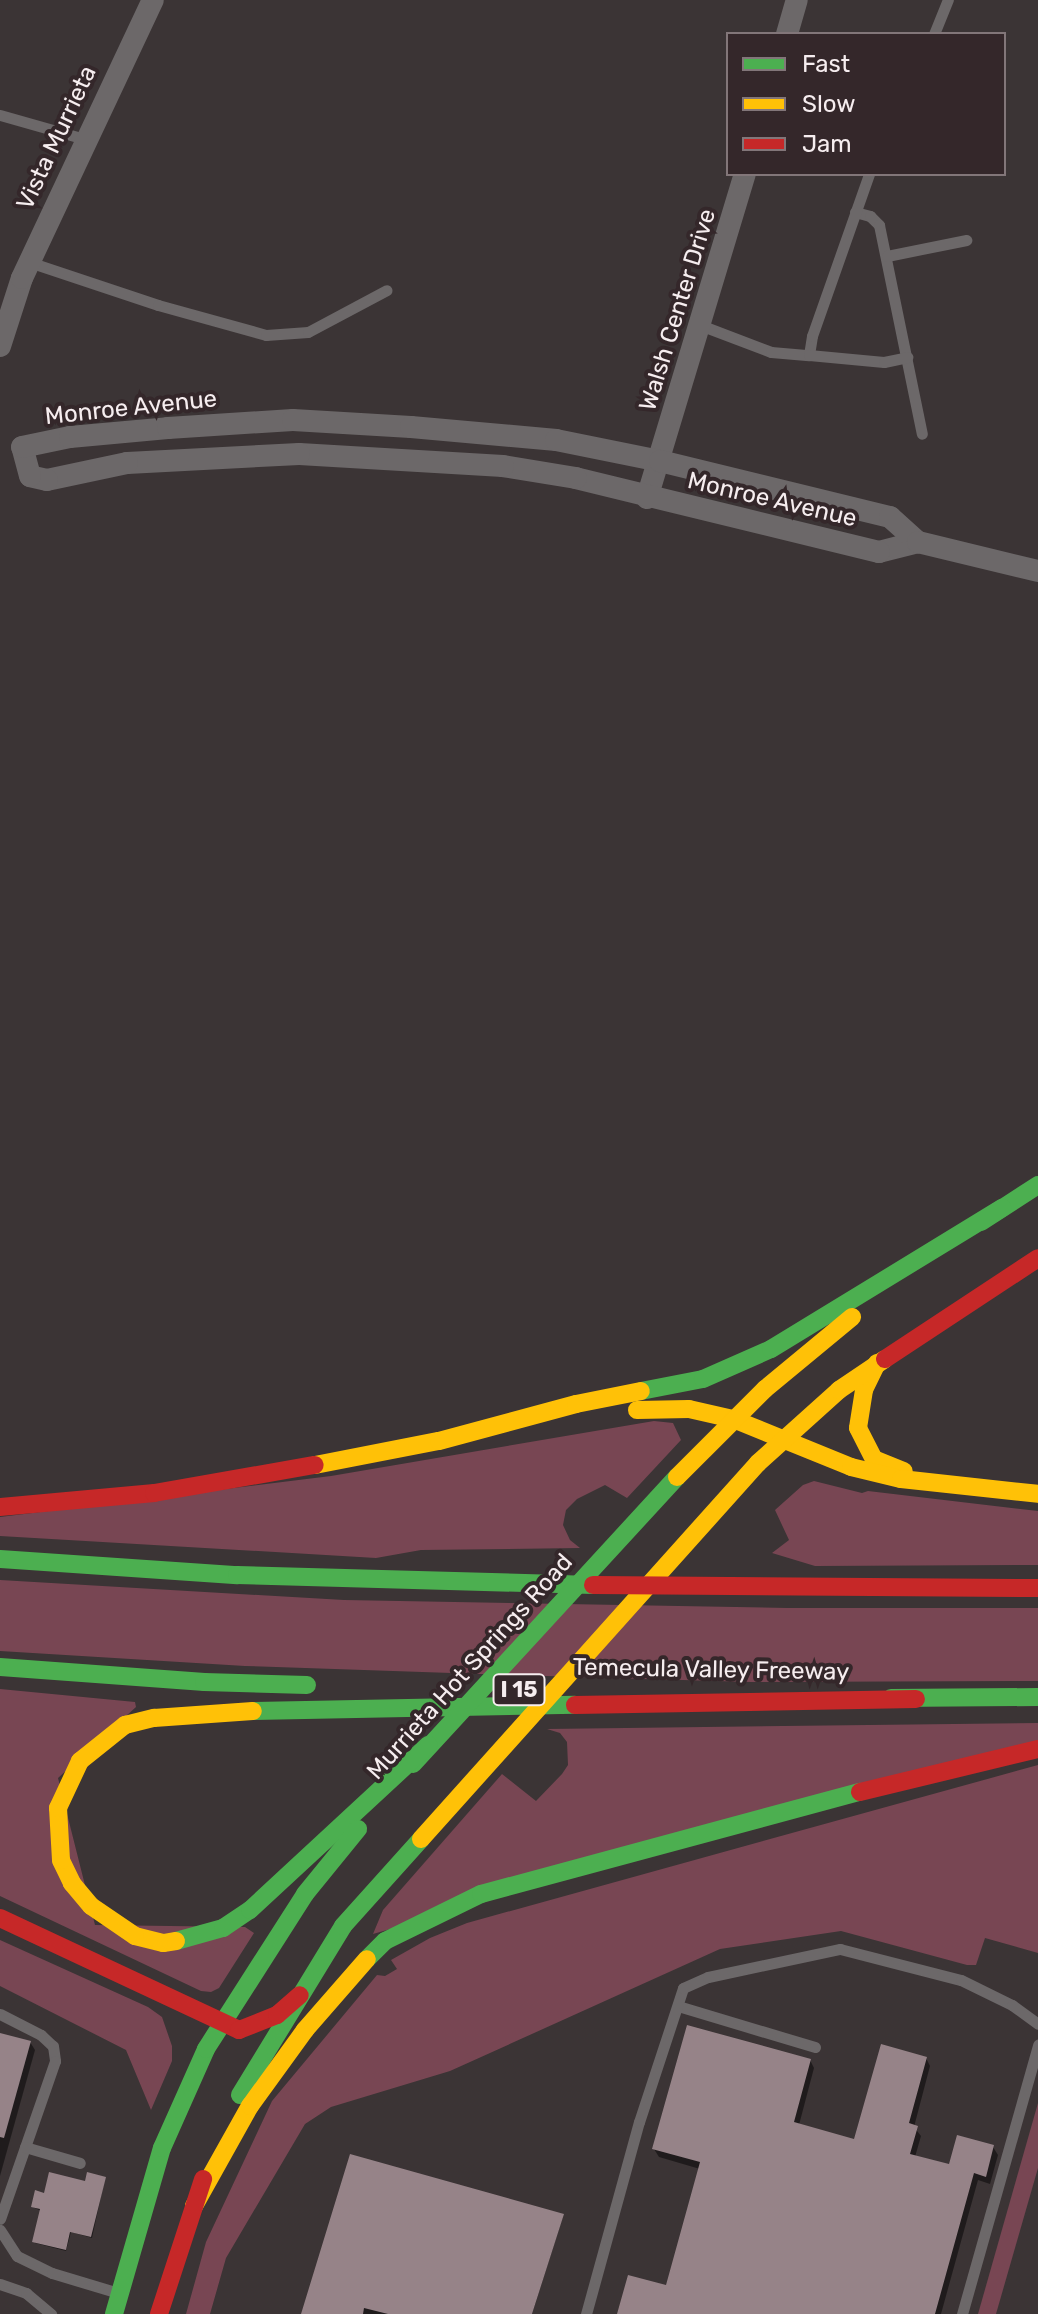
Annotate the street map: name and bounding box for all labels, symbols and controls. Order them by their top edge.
legend [726,32,1006,176]
text: Fast [802,50,850,78]
street label: Vista Murrieta [11,61,103,215]
text: Slow [802,90,855,118]
text: Jam [802,130,852,158]
street label: Walsh Center Drive [634,205,722,415]
street label: Monroe Avenue [43,385,219,431]
street label: Monroe Avenue [684,466,860,534]
street label: Murrieta Hot Springs Road [361,1548,579,1786]
street label: Temecula Valley Freeway [572,1653,850,1687]
road number: I 15 [491,1672,547,1708]

